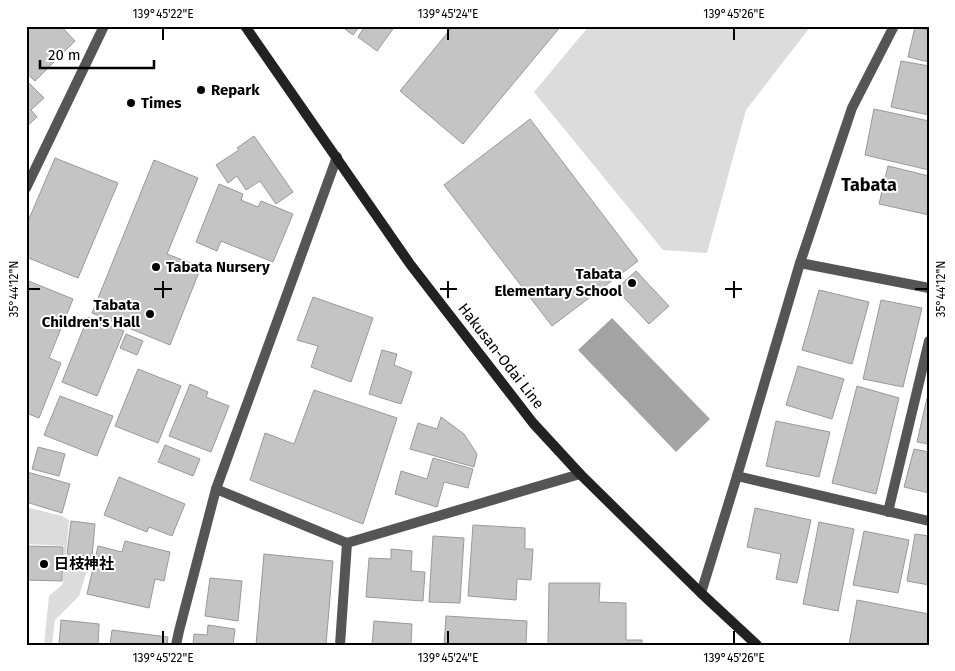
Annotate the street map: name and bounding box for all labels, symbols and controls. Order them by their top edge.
text: 139°45'22"E [132,7,194,21]
text: 139°45'24"E [418,7,478,21]
text: 139°45'26"E [703,7,765,21]
scale bar [40,38,154,70]
text: 20 m [48,46,81,64]
place label: Repark [211,81,260,99]
marker: Repark [195,84,207,96]
place label: Times [141,94,182,112]
marker: Times [125,97,137,109]
district label: Tabata [841,174,897,196]
place label: Tabata Nursery [166,258,270,276]
text: 35°44'12"N [7,260,21,318]
text: 35°44'12"N [934,260,948,318]
marker: Tabata Nursery [150,261,162,273]
place label: Tabata Elementary School [494,265,623,300]
marker: Tabata Elementary School [626,277,638,289]
place label: Tabata Children's Hall [42,296,141,331]
street label: Hakusan-Odai Line [454,300,548,412]
marker: Tabata Children's Hall [144,308,156,320]
place label: 日枝神社 [54,555,114,573]
marker: 日枝神社 [38,558,50,570]
text: 139°45'22"E [132,651,194,665]
text: 139°45'24"E [418,651,478,665]
text: 139°45'26"E [703,651,765,665]

